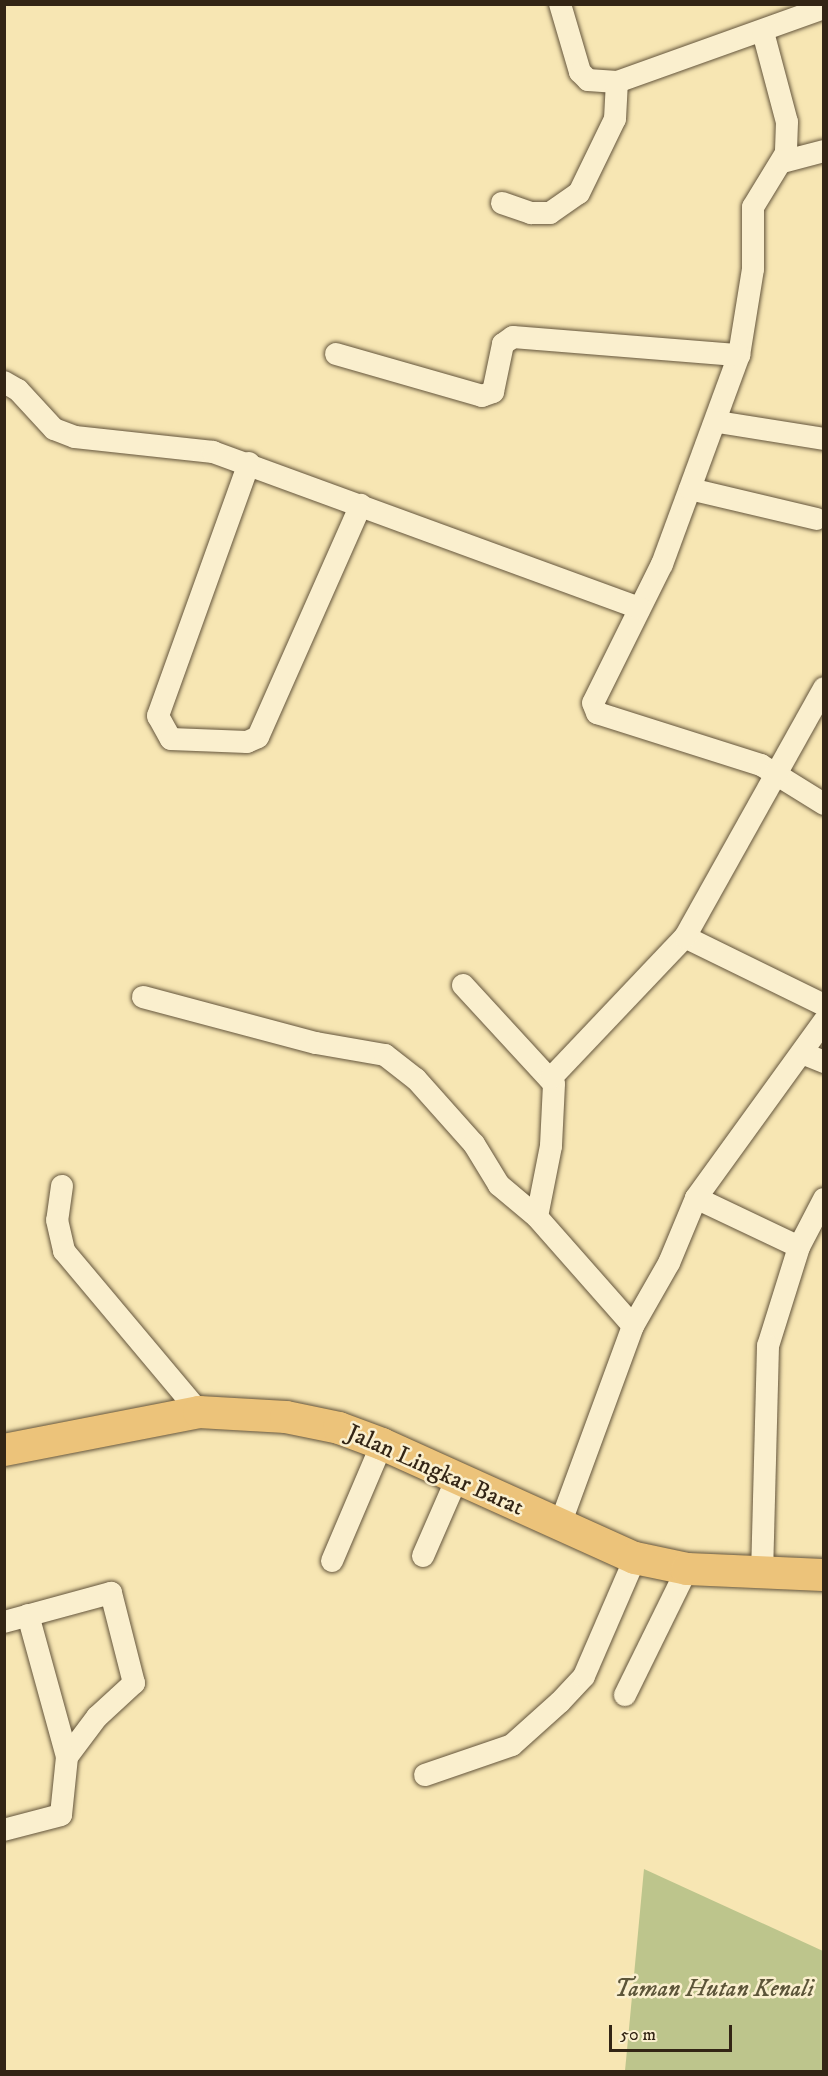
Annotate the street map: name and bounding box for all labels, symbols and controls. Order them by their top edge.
street label: Jalan Lingkar Barat [342,1419,528,1523]
park label: Taman Hutan Kenali [614,1976,814,2004]
scale bar [612,2013,735,2051]
text: 50 m [620,2024,656,2046]

